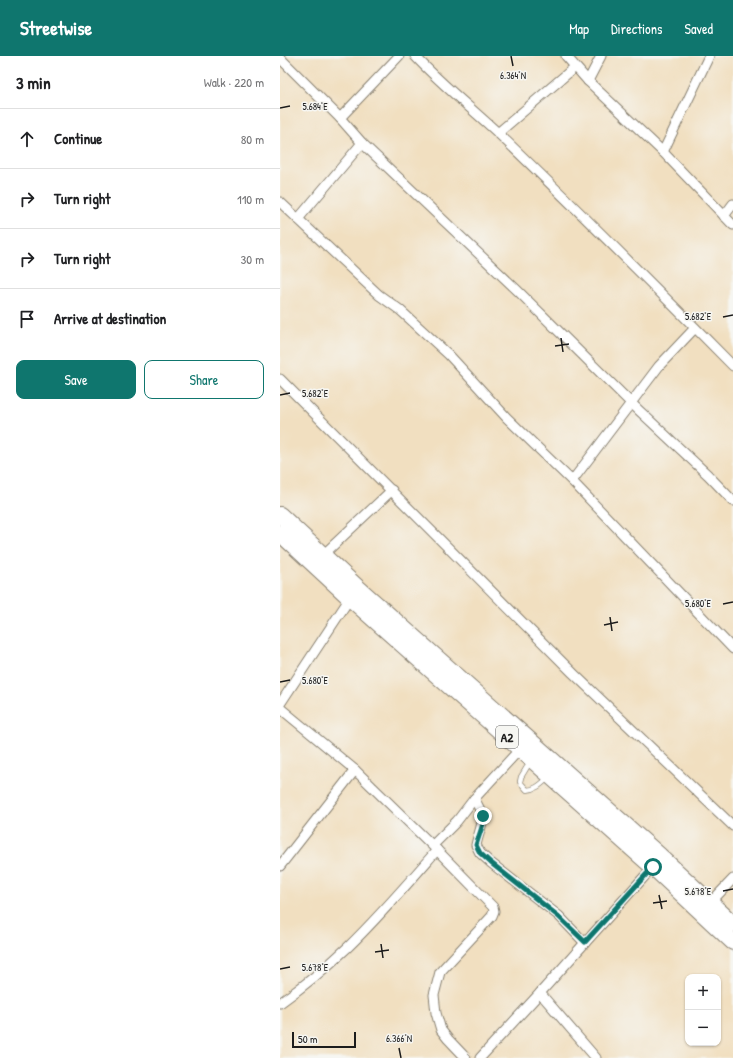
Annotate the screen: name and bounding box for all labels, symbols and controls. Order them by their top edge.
text: Streetwise [20,15,92,41]
text: Map [569,19,589,38]
text: Directions [611,19,662,38]
text: Saved [684,19,713,38]
text: 6.364°N [500,69,526,82]
text: 3 min [16,71,51,94]
text: Walk · 220 m [204,73,264,91]
text: 5.684°E [302,100,328,113]
icon: ahead [16,128,38,150]
text: Continue [54,128,102,149]
text: 80 m [241,130,264,148]
icon: right [16,188,38,210]
text: Turn right [54,188,110,209]
text: 110 m [237,190,264,208]
icon: right [16,248,38,270]
text: Turn right [54,248,110,269]
text: 30 m [241,250,264,268]
icon: arrive [16,308,38,330]
text: Arrive at destination [54,308,166,329]
text: 5.682°E [685,310,712,323]
button: Save [16,360,136,399]
button: Share [144,360,264,399]
text: 5.682°E [302,387,329,400]
text: 5.680°E [685,597,712,610]
text: 5.680°E [302,674,329,687]
road number: A2 [496,726,518,748]
route end [474,807,492,825]
route start [644,858,662,876]
text: 5.678°E [685,885,712,898]
text: 5.678°E [302,961,329,974]
map controls [685,974,721,1046]
button: + [685,974,721,1010]
button: − [685,1010,721,1046]
scale bar [292,1030,356,1049]
text: 50 m [298,1032,318,1046]
text: 6.366°N [386,1032,412,1045]

